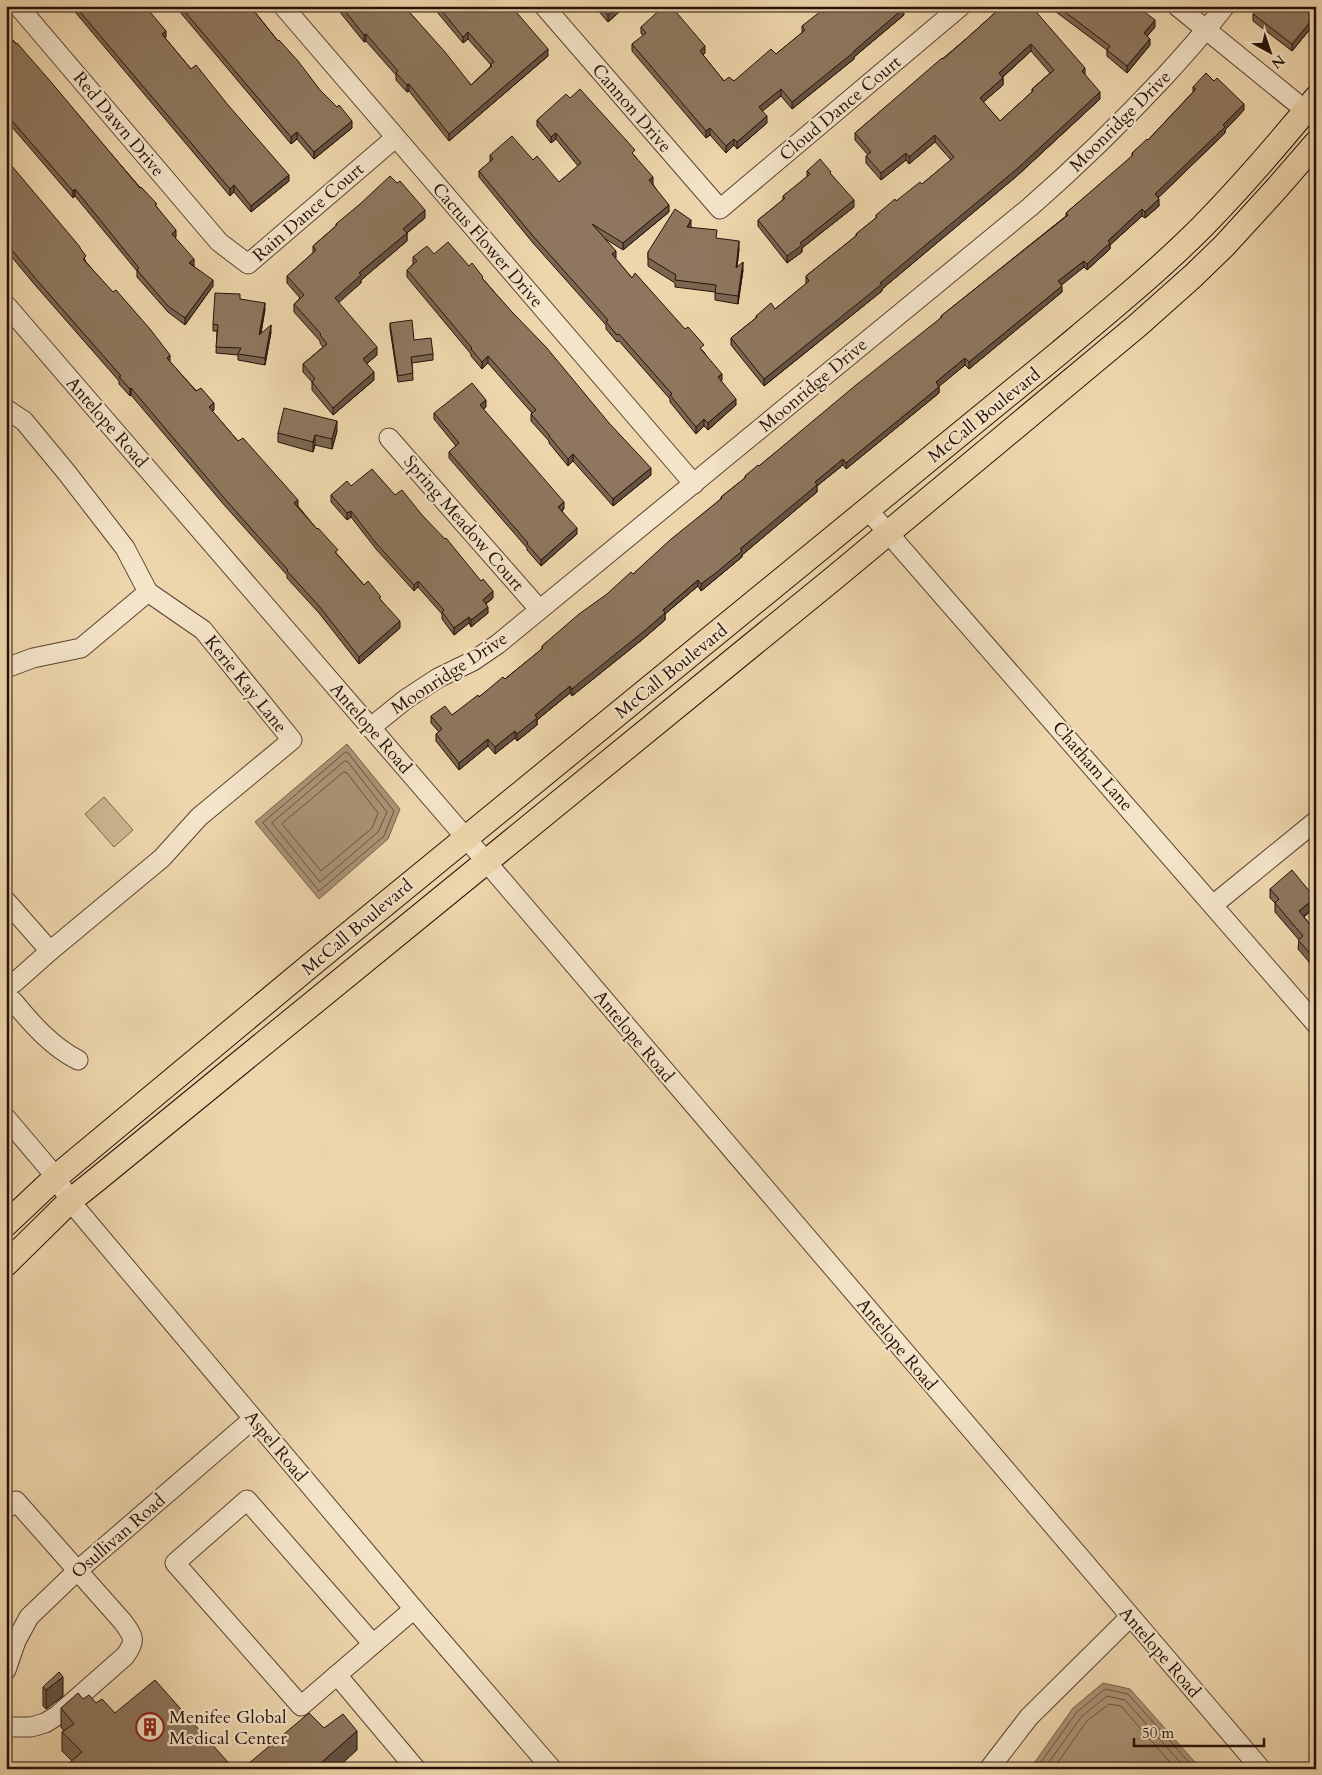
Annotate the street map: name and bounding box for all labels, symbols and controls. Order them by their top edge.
north arrow [1244,28,1294,78]
street label: Cloud Dance Court [774,50,907,167]
text: N [1267,50,1289,73]
street label: Cannon Drive [586,58,677,158]
street label: Moonridge Drive [1064,65,1177,178]
street label: Red Dawn Drive [67,66,170,182]
street label: Rain Dance Court [247,157,370,268]
street label: Cactus Flower Drive [426,177,549,313]
street label: Moonridge Drive [754,333,873,438]
street label: McCall Boulevard [923,362,1046,469]
street label: Antelope Road [60,371,154,474]
street label: Spring Meadow Court [398,450,530,597]
street label: McCall Boulevard [610,618,733,725]
street label: Moonridge Drive [386,626,512,721]
street label: Kerie Kay Lane [199,630,293,738]
street label: Antelope Road [324,677,418,780]
street label: Chatham Lane [1046,716,1139,817]
street label: McCall Boulevard [296,873,419,981]
street label: Antelope Road [588,985,680,1088]
street label: Antelope Road [851,1293,943,1396]
street label: Aspel Road [239,1406,313,1487]
street label: Osullivan Road [66,1488,171,1584]
street label: Antelope Road [1113,1601,1207,1704]
place label: Menifee Global Medical Center [169,1705,287,1751]
building icon: Menifee Global Medical Center [135,1712,165,1742]
scale bar [1134,1715,1264,1747]
text: 50 m [1142,1723,1174,1743]

